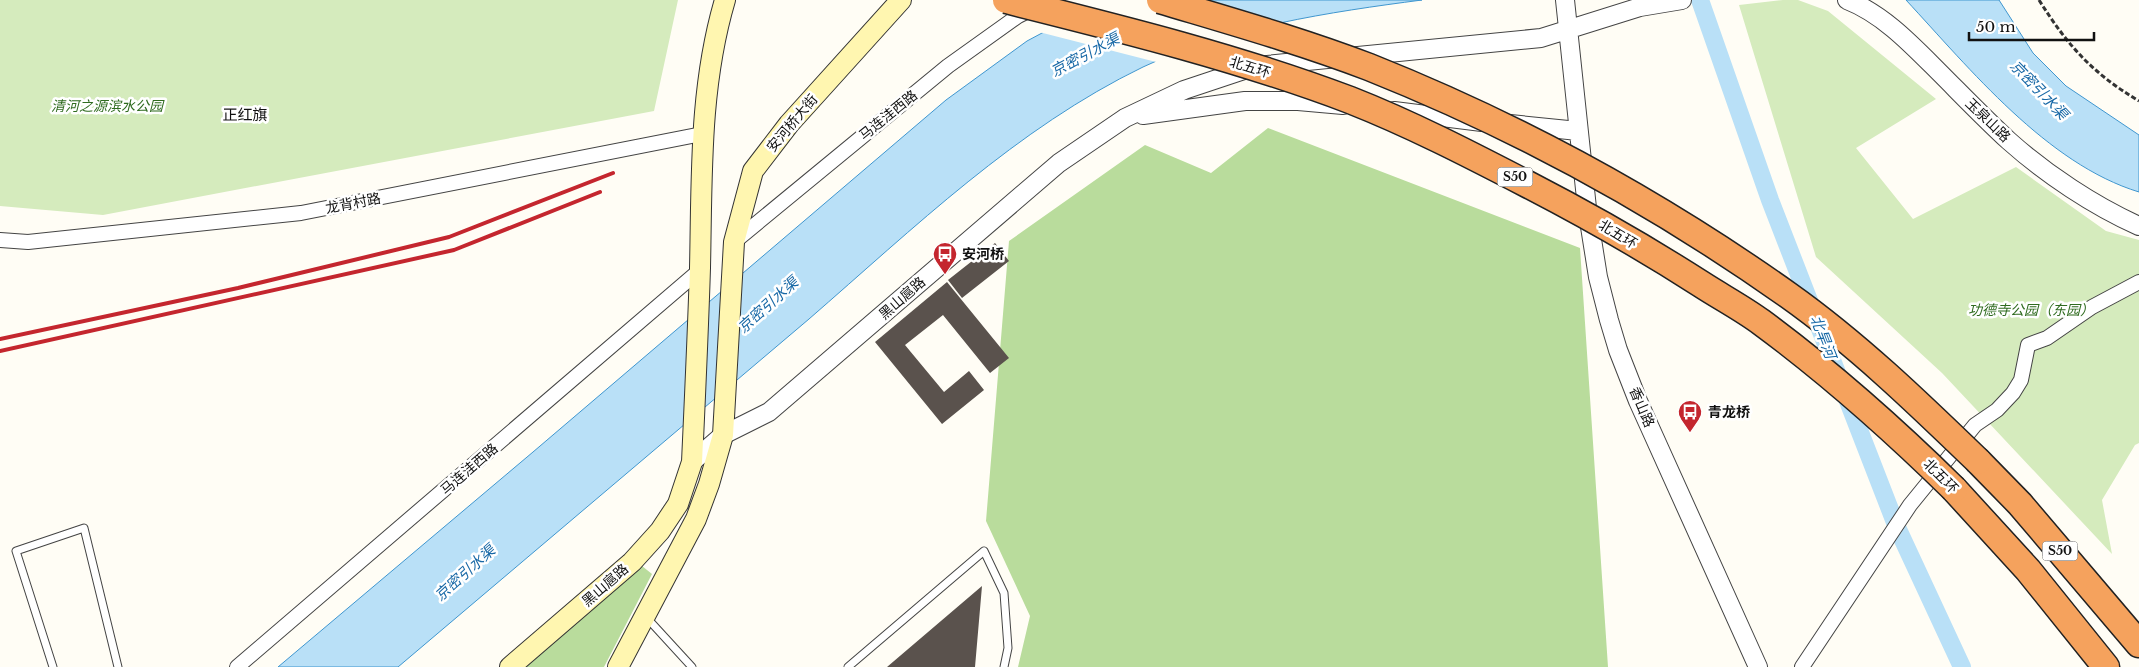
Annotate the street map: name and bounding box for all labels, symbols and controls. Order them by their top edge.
scale bar [1969,10,2094,42]
text: 50 m [1976,17,2016,36]
water label: 京密引水渠 [1047,28,1124,81]
street label: 北五环 [1227,52,1273,82]
water label: 京密引水渠 [2006,56,2074,125]
street label: 马连洼西路 [855,86,921,144]
street label: 安河桥大街 [763,90,821,156]
street label: 玉泉山路 [1962,94,2014,146]
park label: 清河之源滨水公园 [51,97,165,115]
district label: 正红旗 [222,105,268,124]
road number: S50 [1498,168,1532,186]
street label: 龙背村路 [324,189,382,217]
street label: 北五环 [1595,215,1641,253]
bus stop icon: 安河桥 [932,241,958,275]
place label: 安河桥 [962,245,1004,263]
water label: 京密引水渠 [733,271,803,337]
street label: 黑山扈路 [875,273,929,323]
park label: 功德寺公园（东园） [1968,301,2094,319]
water label: 北旱河 [1807,312,1841,364]
street label: 香山路 [1626,384,1658,430]
bus stop icon: 青龙桥 [1677,399,1703,433]
place label: 青龙桥 [1708,403,1750,421]
street label: 马连洼西路 [437,439,501,499]
street label: 北五环 [1920,455,1962,497]
water label: 京密引水渠 [430,539,500,605]
road number: S50 [2042,542,2078,560]
street label: 黑山扈路 [578,560,632,610]

